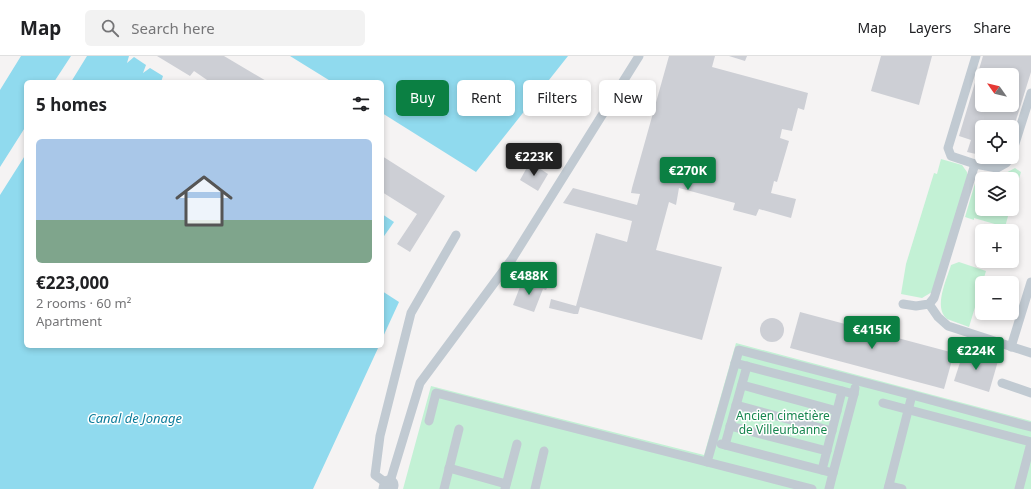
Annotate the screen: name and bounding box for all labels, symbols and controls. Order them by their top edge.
search box [85,10,365,46]
text: Map [20,15,61,41]
icon: search [99,17,121,39]
text: Search here [131,18,215,38]
text: Map [858,18,887,37]
text: Layers [909,18,951,37]
text: Share [973,18,1011,37]
north arrow [975,68,1019,112]
map controls [975,68,1019,320]
chip: Buy [396,80,449,116]
chip: Rent [457,80,515,116]
chip: Filters [523,80,591,116]
chip: New [599,80,656,116]
text: 5 homes [36,93,107,116]
icon: filters [350,93,372,115]
button: locate [975,120,1019,164]
pin: €223K [506,143,562,177]
text: €223K [515,147,553,165]
pin: €270K [660,157,716,191]
text: €270K [669,161,707,179]
icon: home [168,165,240,237]
button: layers [975,172,1019,216]
button: + [975,224,1019,268]
pin: €488K [501,262,557,296]
text: €488K [510,266,548,284]
text: €223,000 [36,271,109,294]
button: − [975,276,1019,320]
text: 2 rooms · 60 m² [36,294,131,312]
text: Apartment [36,312,102,330]
pin: €415K [844,316,900,350]
text: €415K [853,320,891,338]
pin: €224K [948,337,1004,371]
text: €224K [957,341,995,359]
park label: Ancien cimetière de Villeurbanne [736,407,830,438]
water label: Canal de Jonage [88,409,182,427]

